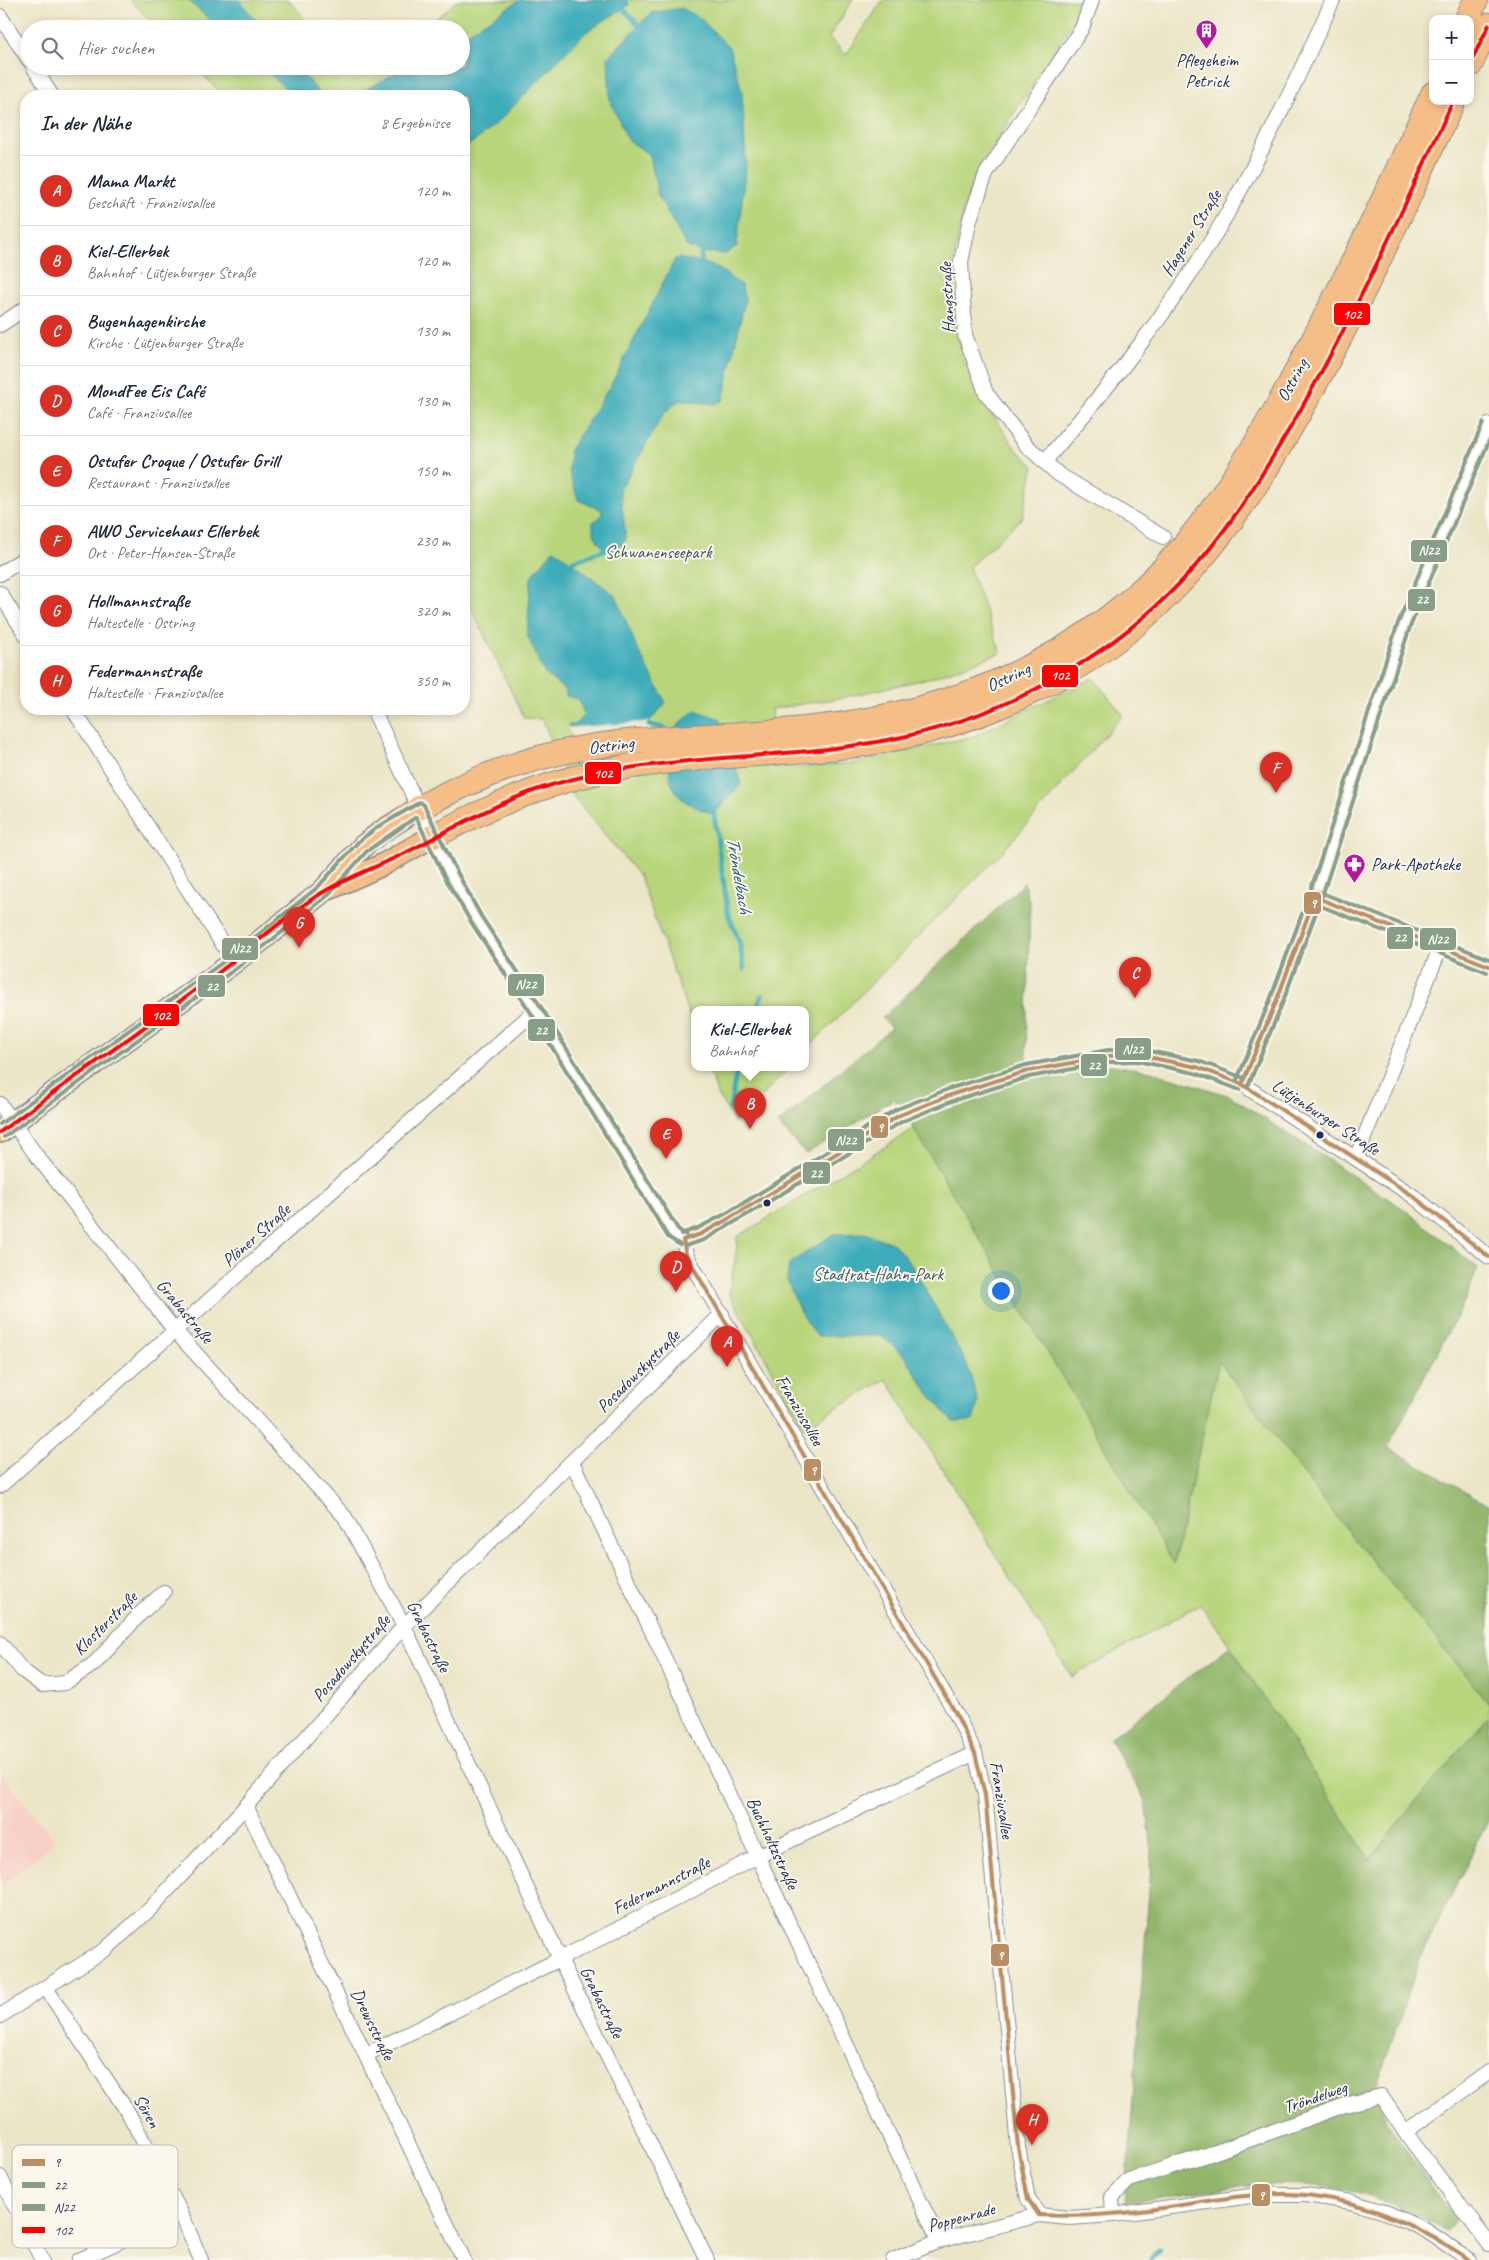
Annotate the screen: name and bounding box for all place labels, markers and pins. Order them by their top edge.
building icon: Pflegeheim Petrick [1195,18,1219,49]
place label: Pflegeheim Petrick [1176,49,1239,92]
pin: F [1260,752,1292,793]
pharmacy icon: Park-Apotheke [1343,852,1367,883]
place label: Park-Apotheke [1371,853,1461,875]
pin: G [283,907,315,948]
pin: C [1119,957,1151,998]
pin: B [734,1088,766,1129]
pin: E [650,1118,682,1159]
unlabelled marker [1315,1130,1325,1140]
unlabelled marker [762,1198,772,1208]
pin: D [660,1251,692,1292]
pin: A [711,1326,743,1367]
pin: H [1016,2104,1048,2145]

